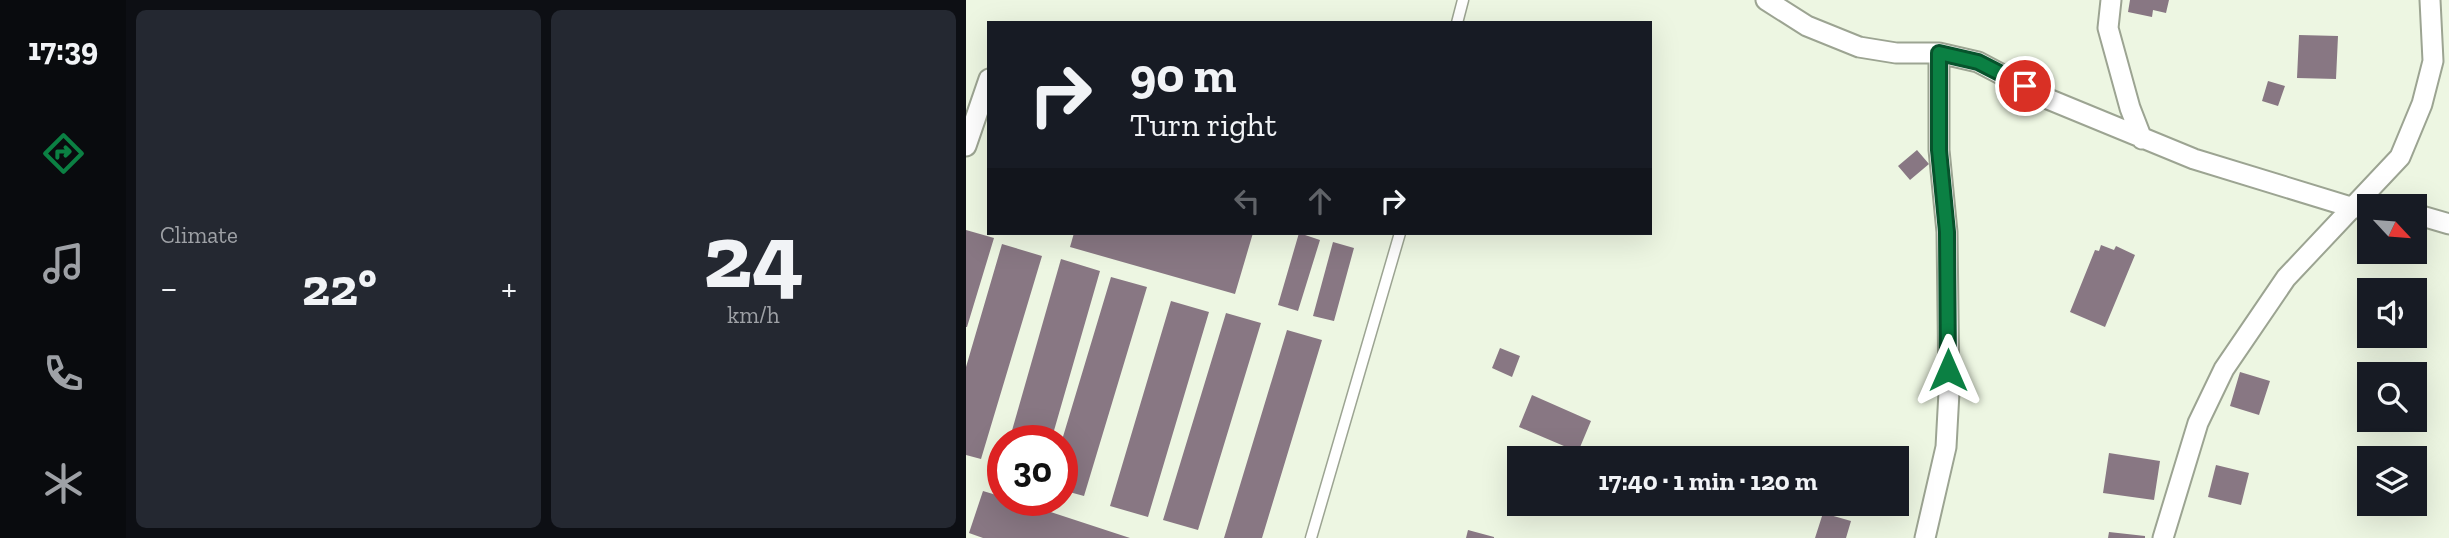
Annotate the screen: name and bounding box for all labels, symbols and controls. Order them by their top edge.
text: 17:39 [28,30,98,68]
text: 90 m [1130,46,1237,105]
icon: right [1015,49,1106,140]
pin [1995,56,2055,116]
icon: arrive [2006,67,2044,105]
text: Turn right [1130,106,1277,144]
icon: directions [39,129,88,178]
icon: left [1228,182,1266,220]
icon: ahead [1301,182,1339,220]
icon: right [1374,182,1412,220]
north arrow [2357,194,2427,264]
map controls [2357,194,2427,516]
text: 24 [703,201,804,310]
text: Climate [160,221,238,249]
icon: music [39,239,88,288]
text: 22° [302,256,377,318]
text: − [160,265,178,311]
text: + [501,265,517,311]
button: sound [2357,278,2427,348]
text: km/h [727,301,780,329]
position arrow [1911,333,1985,407]
icon: phone [39,349,88,398]
button: search [2357,362,2427,432]
speed limit sign: 30 [987,425,1078,516]
button: layers [2357,446,2427,516]
icon: climate [39,459,88,508]
text: 17:40 · 1 min · 120 m [1599,465,1817,497]

